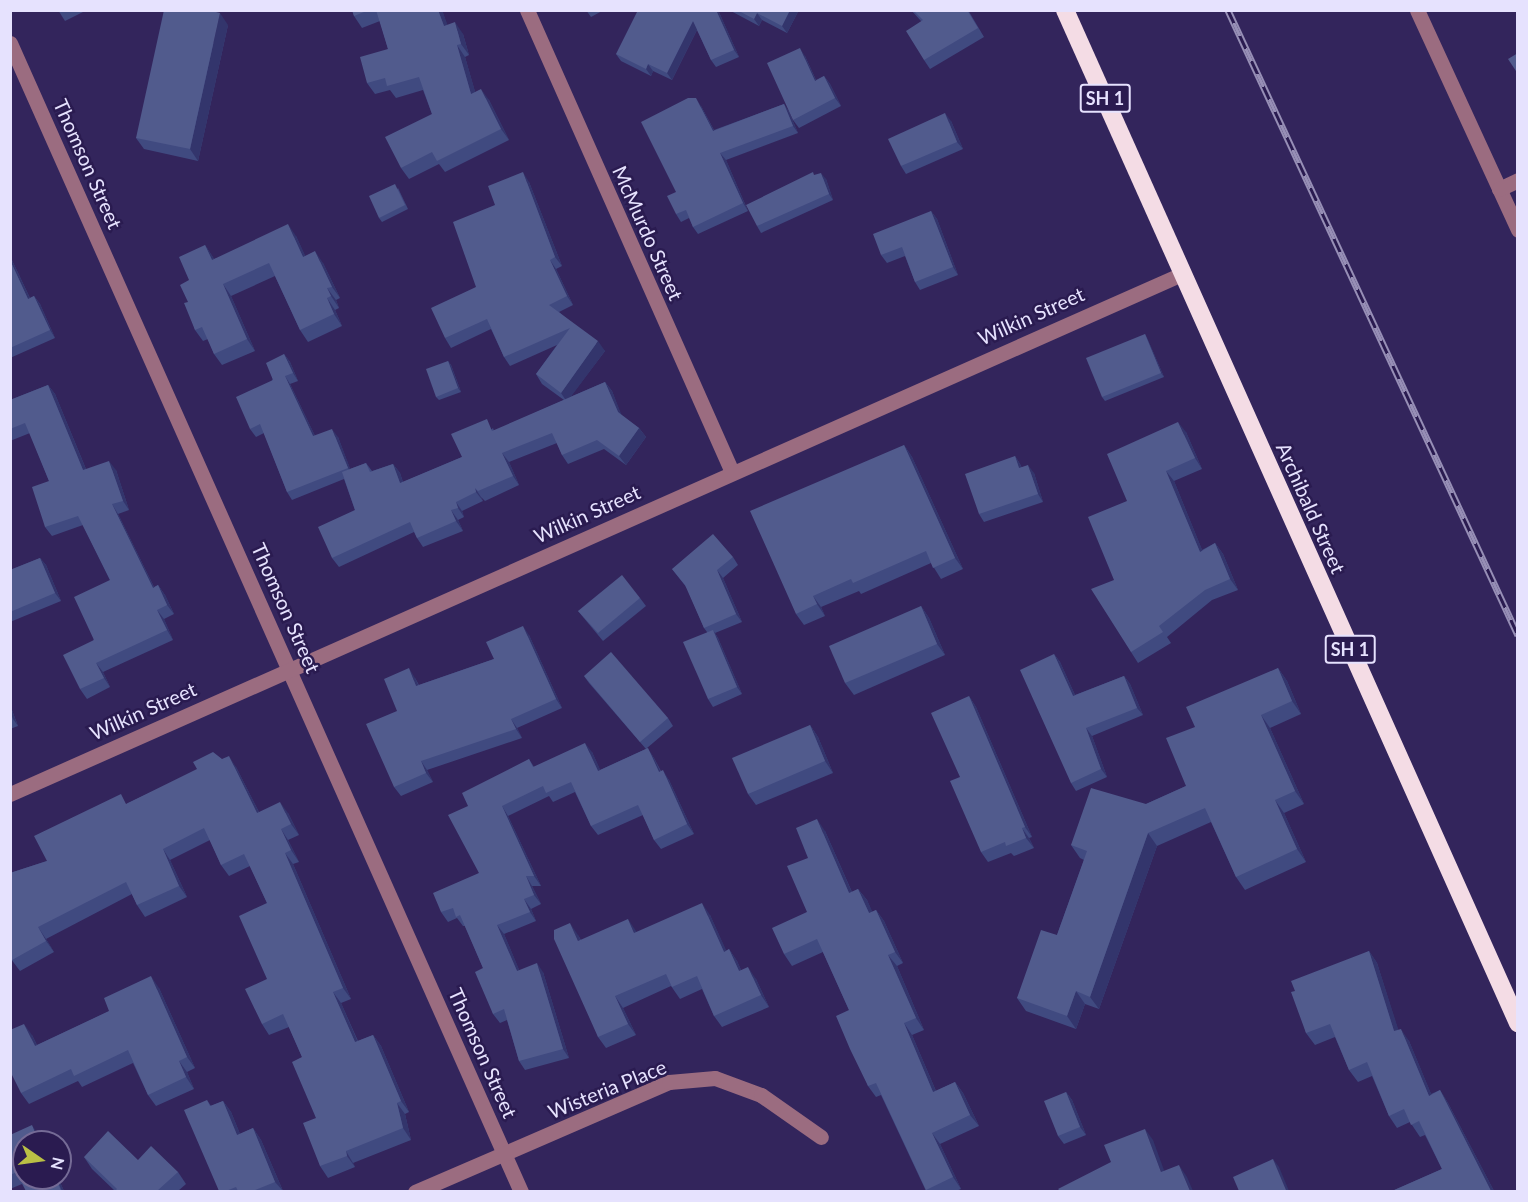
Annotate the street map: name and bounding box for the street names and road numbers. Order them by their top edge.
road number: SH 1 [1080,83,1130,113]
street label: Thomson Street [49,95,127,233]
street label: McMurdo Street [608,162,688,304]
street label: Wilkin Street [974,282,1088,350]
street label: Archibald Street [1271,439,1351,577]
street label: Wilkin Street [530,480,644,548]
street label: Thomson Street [247,539,325,677]
road number: SH 1 [1324,634,1376,664]
street label: Wilkin Street [86,677,200,745]
street label: Thomson Street [444,984,522,1122]
street label: Wisteria Place [544,1054,670,1124]

